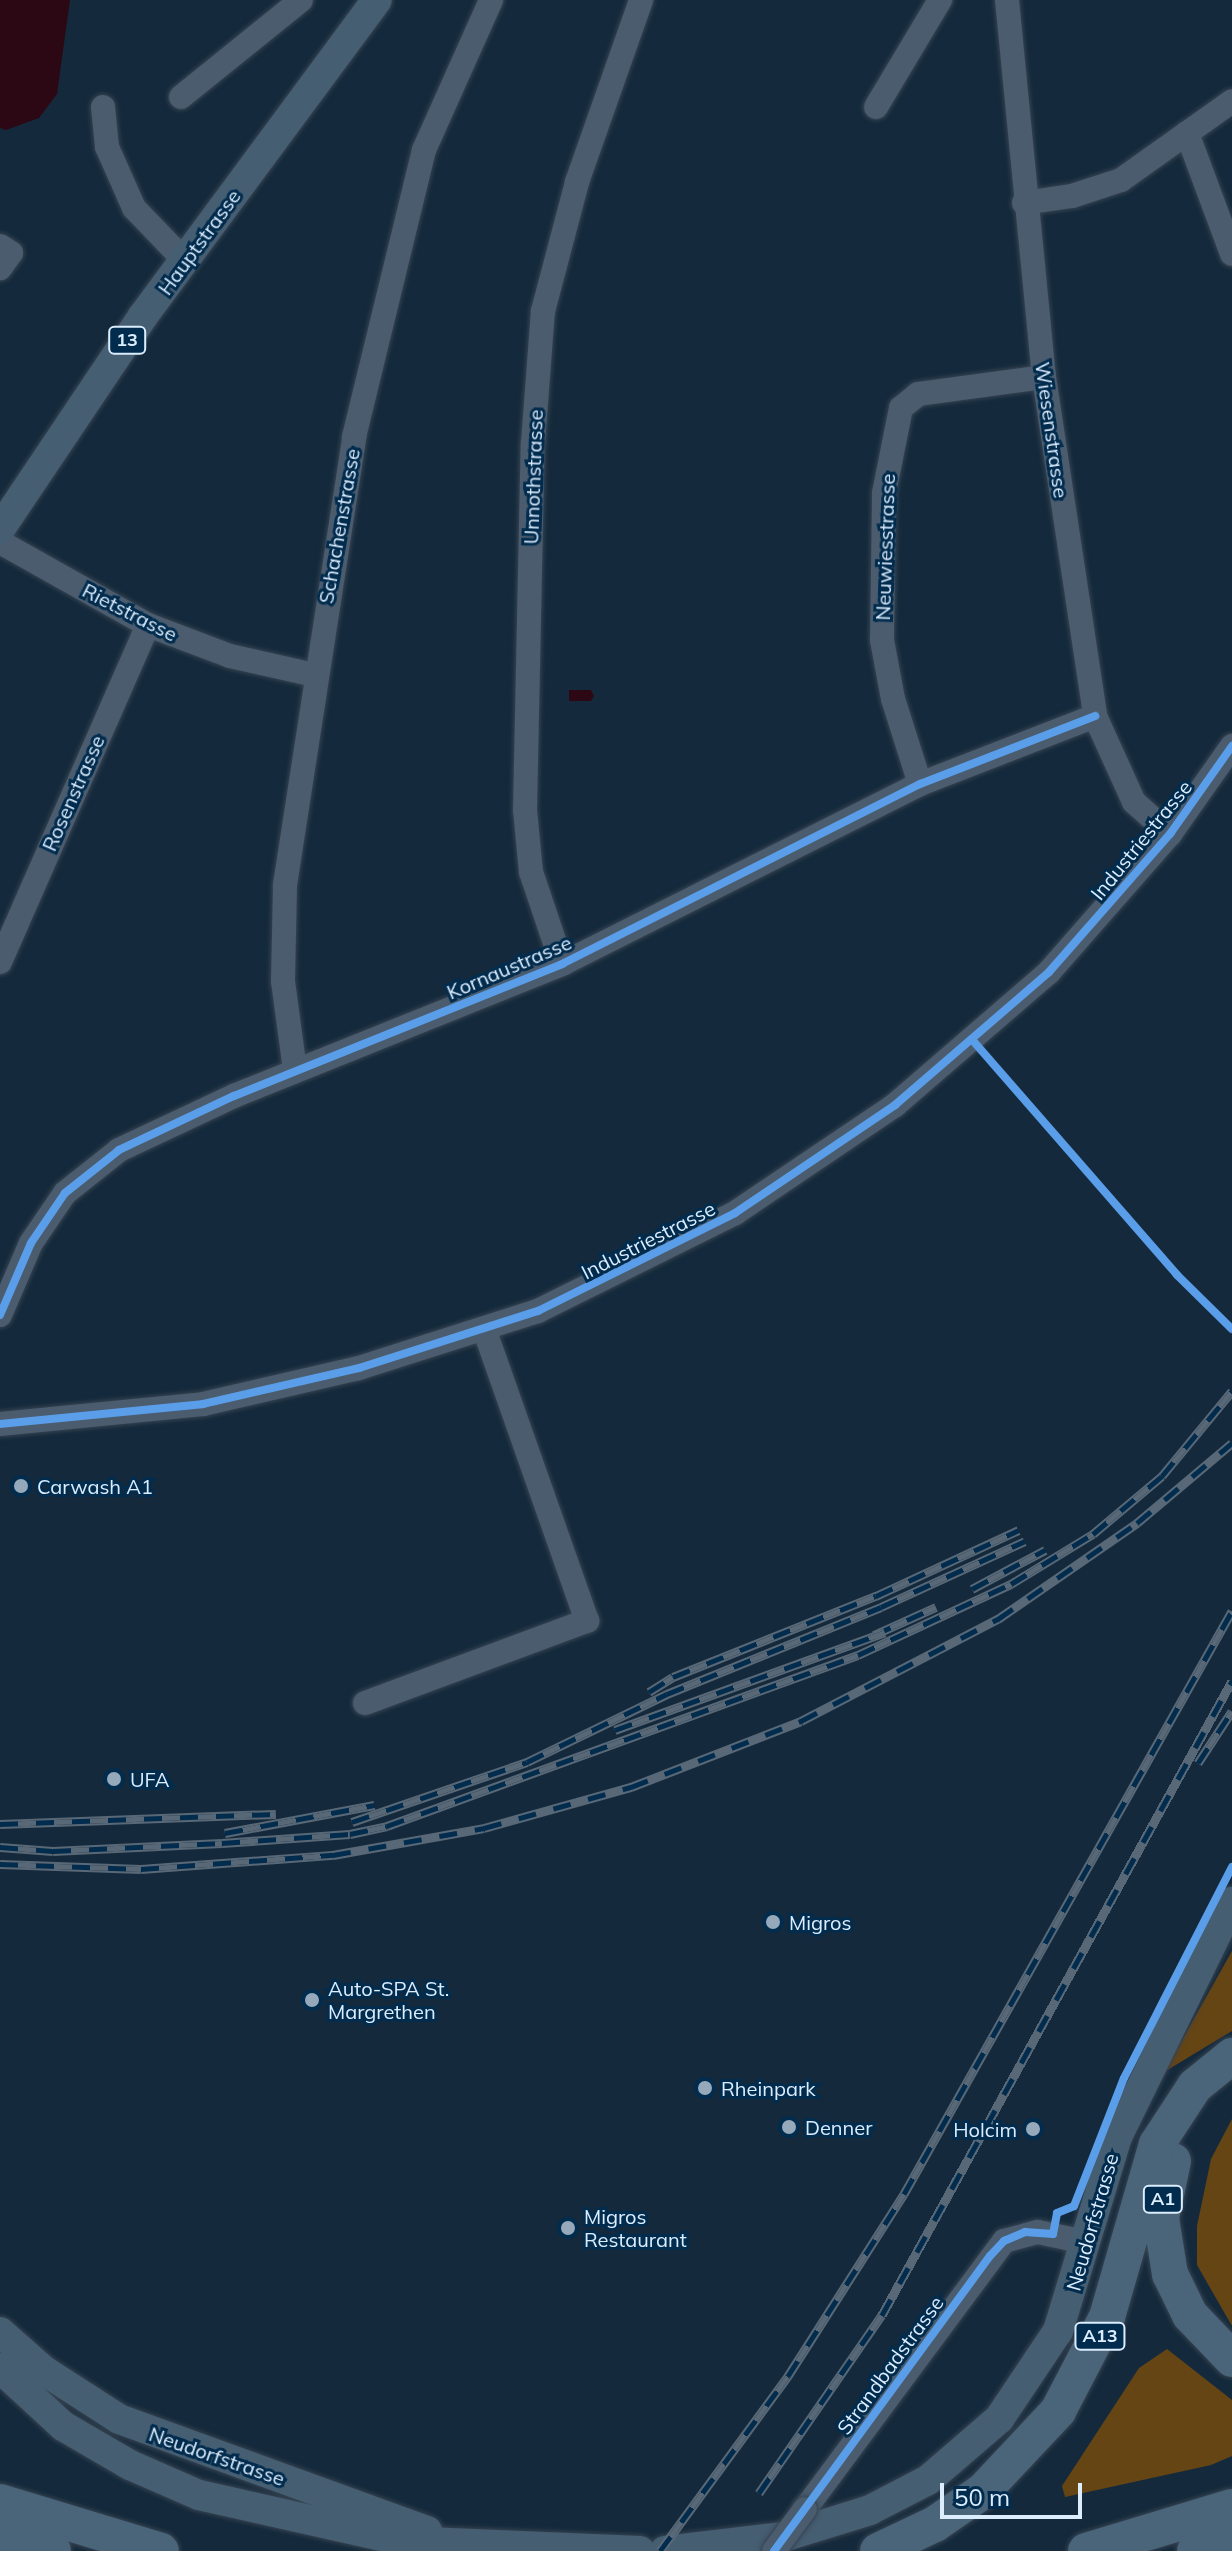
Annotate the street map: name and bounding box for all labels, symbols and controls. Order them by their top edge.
street label: Hauptstrasse [153,185,245,299]
road number: 13 [107,326,147,354]
street label: Wiesenstrasse [1031,360,1073,500]
street label: Unnothstrasse [519,409,547,545]
street label: Schachenstrasse [314,447,364,605]
street label: Neuwiesstrasse [870,473,900,621]
street label: Rietstrasse [79,578,181,646]
street label: Rosenstrasse [37,731,109,855]
street label: Industriestrasse [1085,775,1197,905]
street label: Kornaustrasse [443,930,575,1004]
street label: Industriestrasse [577,1196,719,1284]
place label: Carwash A1 [37,1474,153,1498]
marker: Carwash A1 [12,1477,30,1495]
place label: UFA [130,1767,169,1791]
marker: UFA [105,1770,123,1788]
place label: Migros [789,1910,851,1934]
marker: Migros [764,1913,782,1931]
place label: Auto-SPA St. Margrethen [328,1976,449,2023]
marker: Auto-SPA St. Margrethen [303,1991,321,2009]
place label: Rheinpark [721,2076,815,2100]
marker: Rheinpark [696,2079,714,2097]
place label: Denner [805,2115,872,2139]
place label: Holcim [953,2117,1017,2141]
marker: Denner [780,2118,798,2136]
marker: Holcim [1024,2120,1042,2138]
street label: Neudorfstrasse [1061,2150,1123,2294]
road number: A1 [1141,2185,1185,2213]
place label: Migros Restaurant [584,2204,687,2251]
marker: Migros Restaurant [559,2219,577,2237]
street label: Strandbadstrasse [832,2291,948,2439]
road number: A13 [1074,2322,1126,2350]
street label: Neudorfstrasse [146,2422,288,2490]
scale bar [944,2467,1086,2517]
text: 50 m [954,2482,1010,2512]

